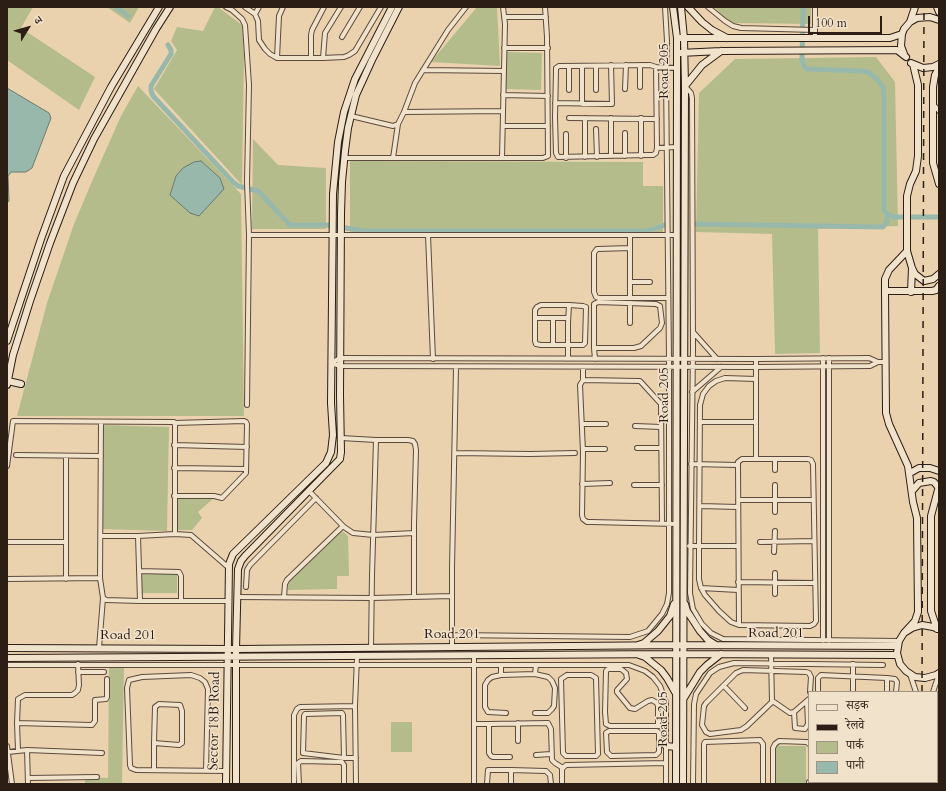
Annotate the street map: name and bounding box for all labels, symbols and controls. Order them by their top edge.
north arrow [8,8,48,48]
scale bar [810,8,884,34]
text: उ [30,14,46,27]
text: 100 m [815,15,847,31]
street label: Road 205 [657,43,673,99]
street label: Road 205 [657,367,673,423]
street label: Road 201 [748,626,804,642]
street label: Road 201 [424,627,480,643]
street label: Road 201 [100,628,156,644]
street label: Sector 18B Road [206,671,224,771]
street label: Road 205 [656,691,672,747]
legend [808,691,938,783]
text: सड़क [846,697,869,713]
text: रेलवे [846,717,864,733]
text: पार्क [846,737,864,753]
text: पानी [846,757,864,773]

